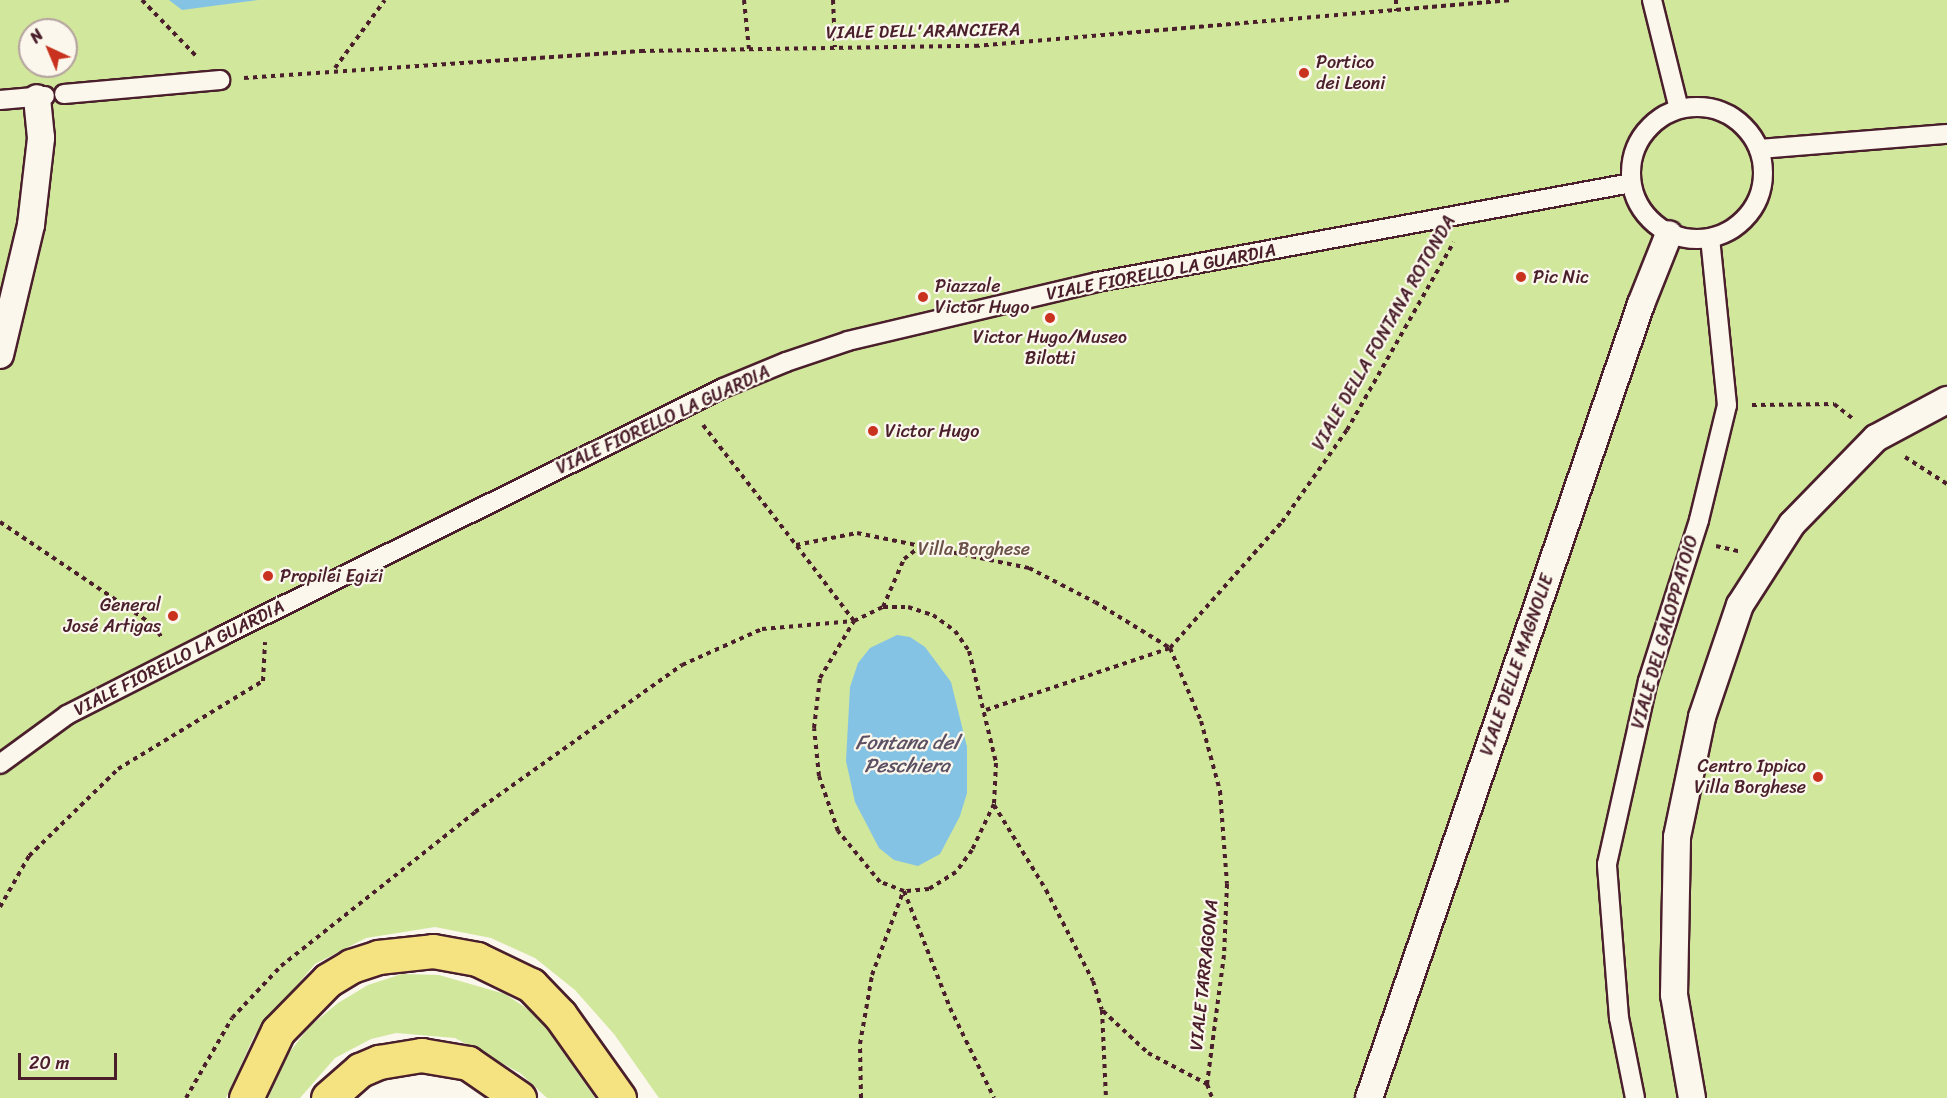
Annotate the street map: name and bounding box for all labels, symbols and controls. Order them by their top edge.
north arrow [18,18,78,78]
street label: VIALE DELL'ARANCIERA [826,19,1020,43]
text: N [22,22,51,50]
place label: Portico dei Leoni [1316,52,1386,94]
marker: Portico dei Leoni [1297,66,1311,80]
street label: VIALE DELLA FONTANA ROTONDA [1308,212,1460,454]
street label: VIALE FIORELLO LA GUARDIA [1045,239,1277,305]
place label: Pic Nic [1533,266,1589,288]
marker: Pic Nic [1514,270,1528,284]
place label: Piazzale Victor Hugo [935,276,1029,318]
marker: Piazzale Victor Hugo [916,290,930,304]
marker: Victor Hugo/Museo Bilotti [1043,311,1057,325]
place label: Victor Hugo/Museo Bilotti [973,327,1127,370]
street label: VIALE FIORELLO LA GUARDIA [553,361,773,479]
place label: Victor Hugo [885,420,979,442]
marker: Victor Hugo [866,424,880,438]
street label: VIALE DEL GALOPPATOIO [1627,533,1703,731]
park label: Villa Borghese [918,538,1030,560]
place label: Propilei Egizi [280,565,383,587]
marker: Propilei Egizi [261,569,275,583]
street label: VIALE DELLE MAGNOLIE [1476,571,1558,759]
place label: General José Artigas [63,595,161,638]
street label: VIALE FIORELLO LA GUARDIA [70,596,288,720]
marker: General José Artigas [166,609,180,623]
water label: Fontana del Peschiera [855,731,959,778]
place label: Centro Ippico Villa Borghese [1694,756,1806,798]
marker: Centro Ippico Villa Borghese [1811,770,1825,784]
street label: VIALE TARRAGONA [1185,898,1223,1052]
scale bar [21,1041,120,1079]
text: 20 m [29,1047,69,1079]

